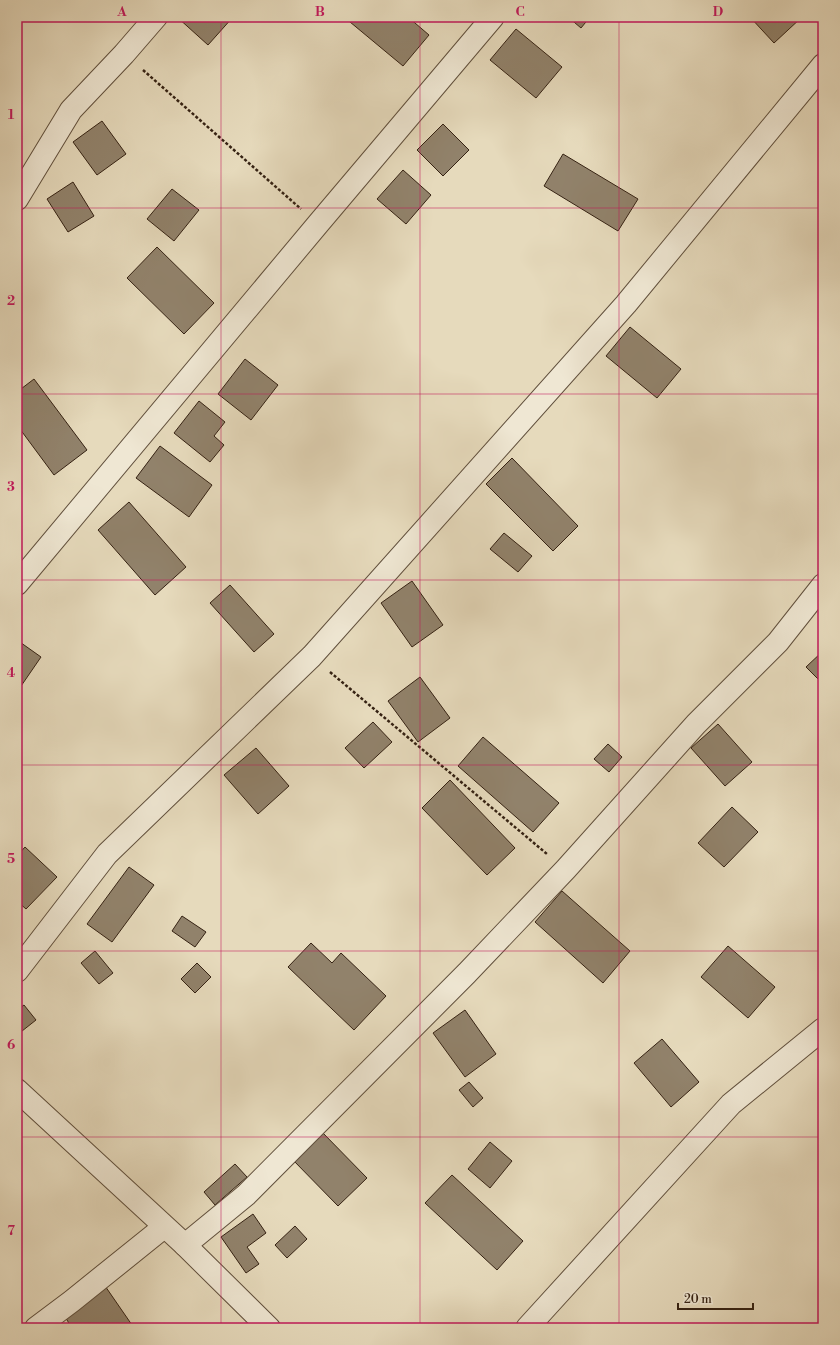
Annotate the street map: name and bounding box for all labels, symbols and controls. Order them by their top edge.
text: A [116,4,127,20]
text: B [315,4,325,20]
text: C [515,4,525,20]
text: D [713,4,723,20]
text: 1 [8,107,15,123]
text: 2 [7,293,15,309]
text: 3 [7,479,15,495]
text: 4 [7,665,16,681]
text: 5 [7,851,15,867]
text: 6 [7,1037,15,1053]
text: 7 [7,1223,15,1239]
scale bar [678,1285,753,1311]
text: 20 m [684,1292,712,1307]

